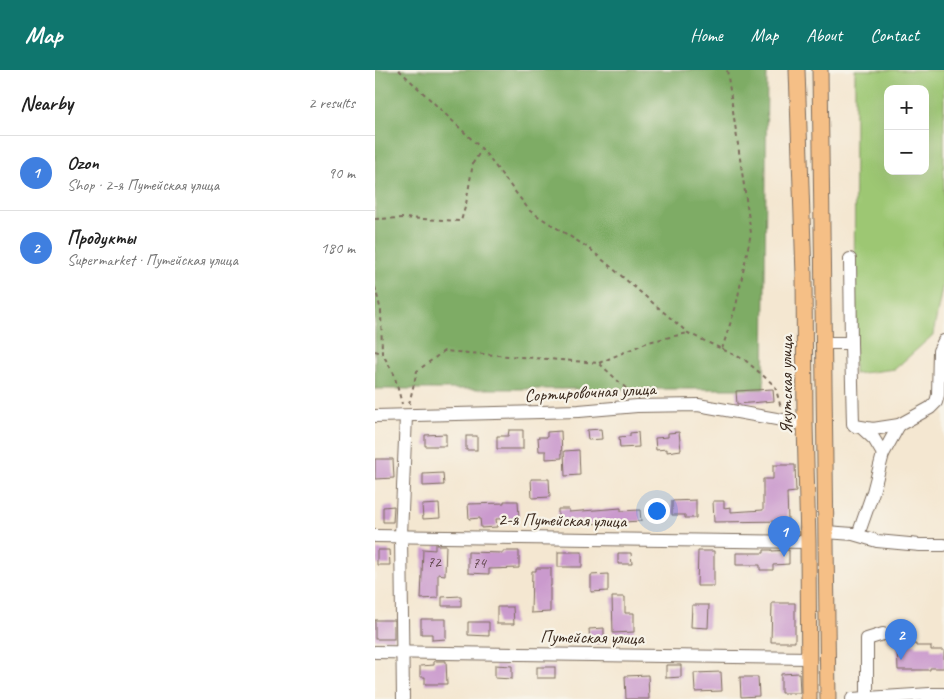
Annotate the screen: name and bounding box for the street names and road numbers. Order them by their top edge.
street label: Якутская улица [775,334,797,434]
street label: Сортировочная улица [524,377,658,406]
street label: 2-я Путейская улица [498,508,628,532]
street label: Путейская улица [540,625,646,649]

